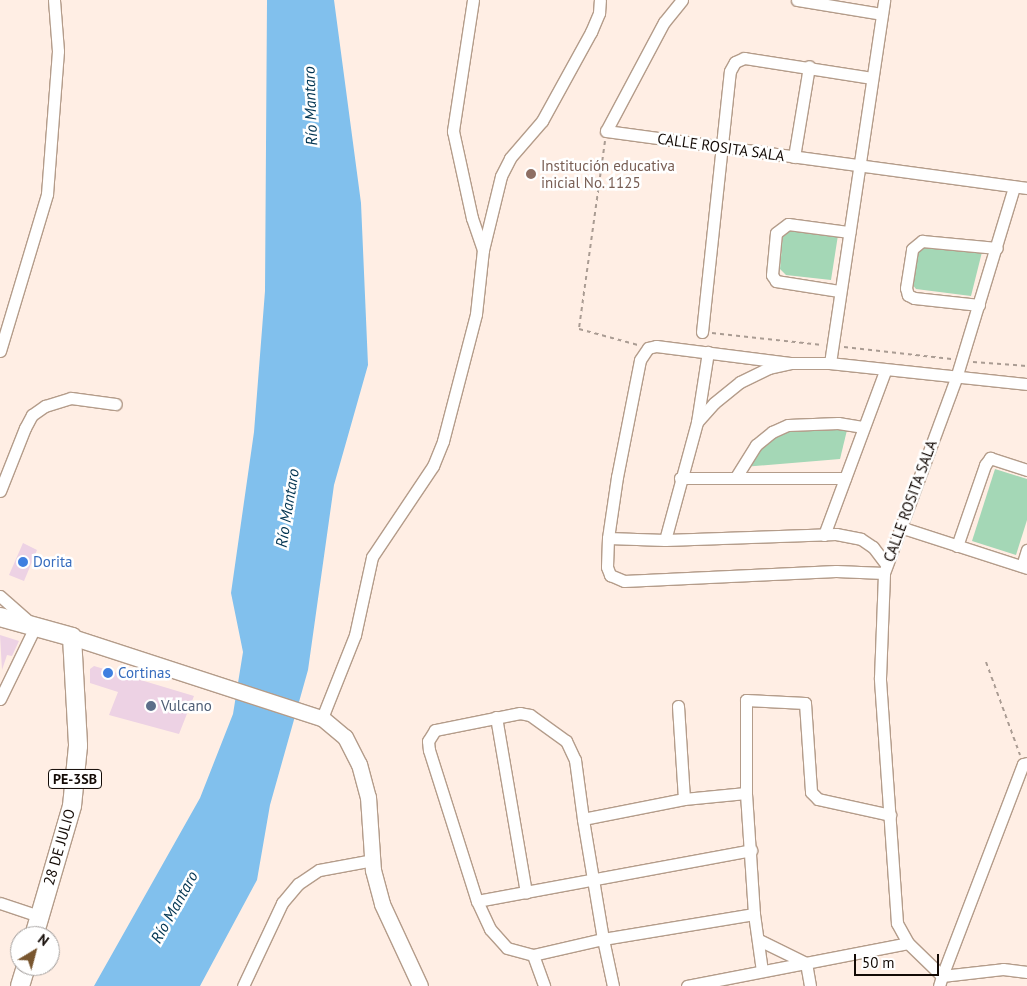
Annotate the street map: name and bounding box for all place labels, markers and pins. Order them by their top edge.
place label: Institución educativa inicial No. 1125 [541,156,675,191]
marker: Institución educativa inicial No. 1125 [525,168,537,180]
place label: Dorita [33,553,72,571]
marker: Dorita [17,556,29,568]
place label: Cortinas [118,664,171,682]
marker: Cortinas [102,667,114,679]
place label: Vulcano [161,697,212,715]
marker: Vulcano [145,700,157,712]

